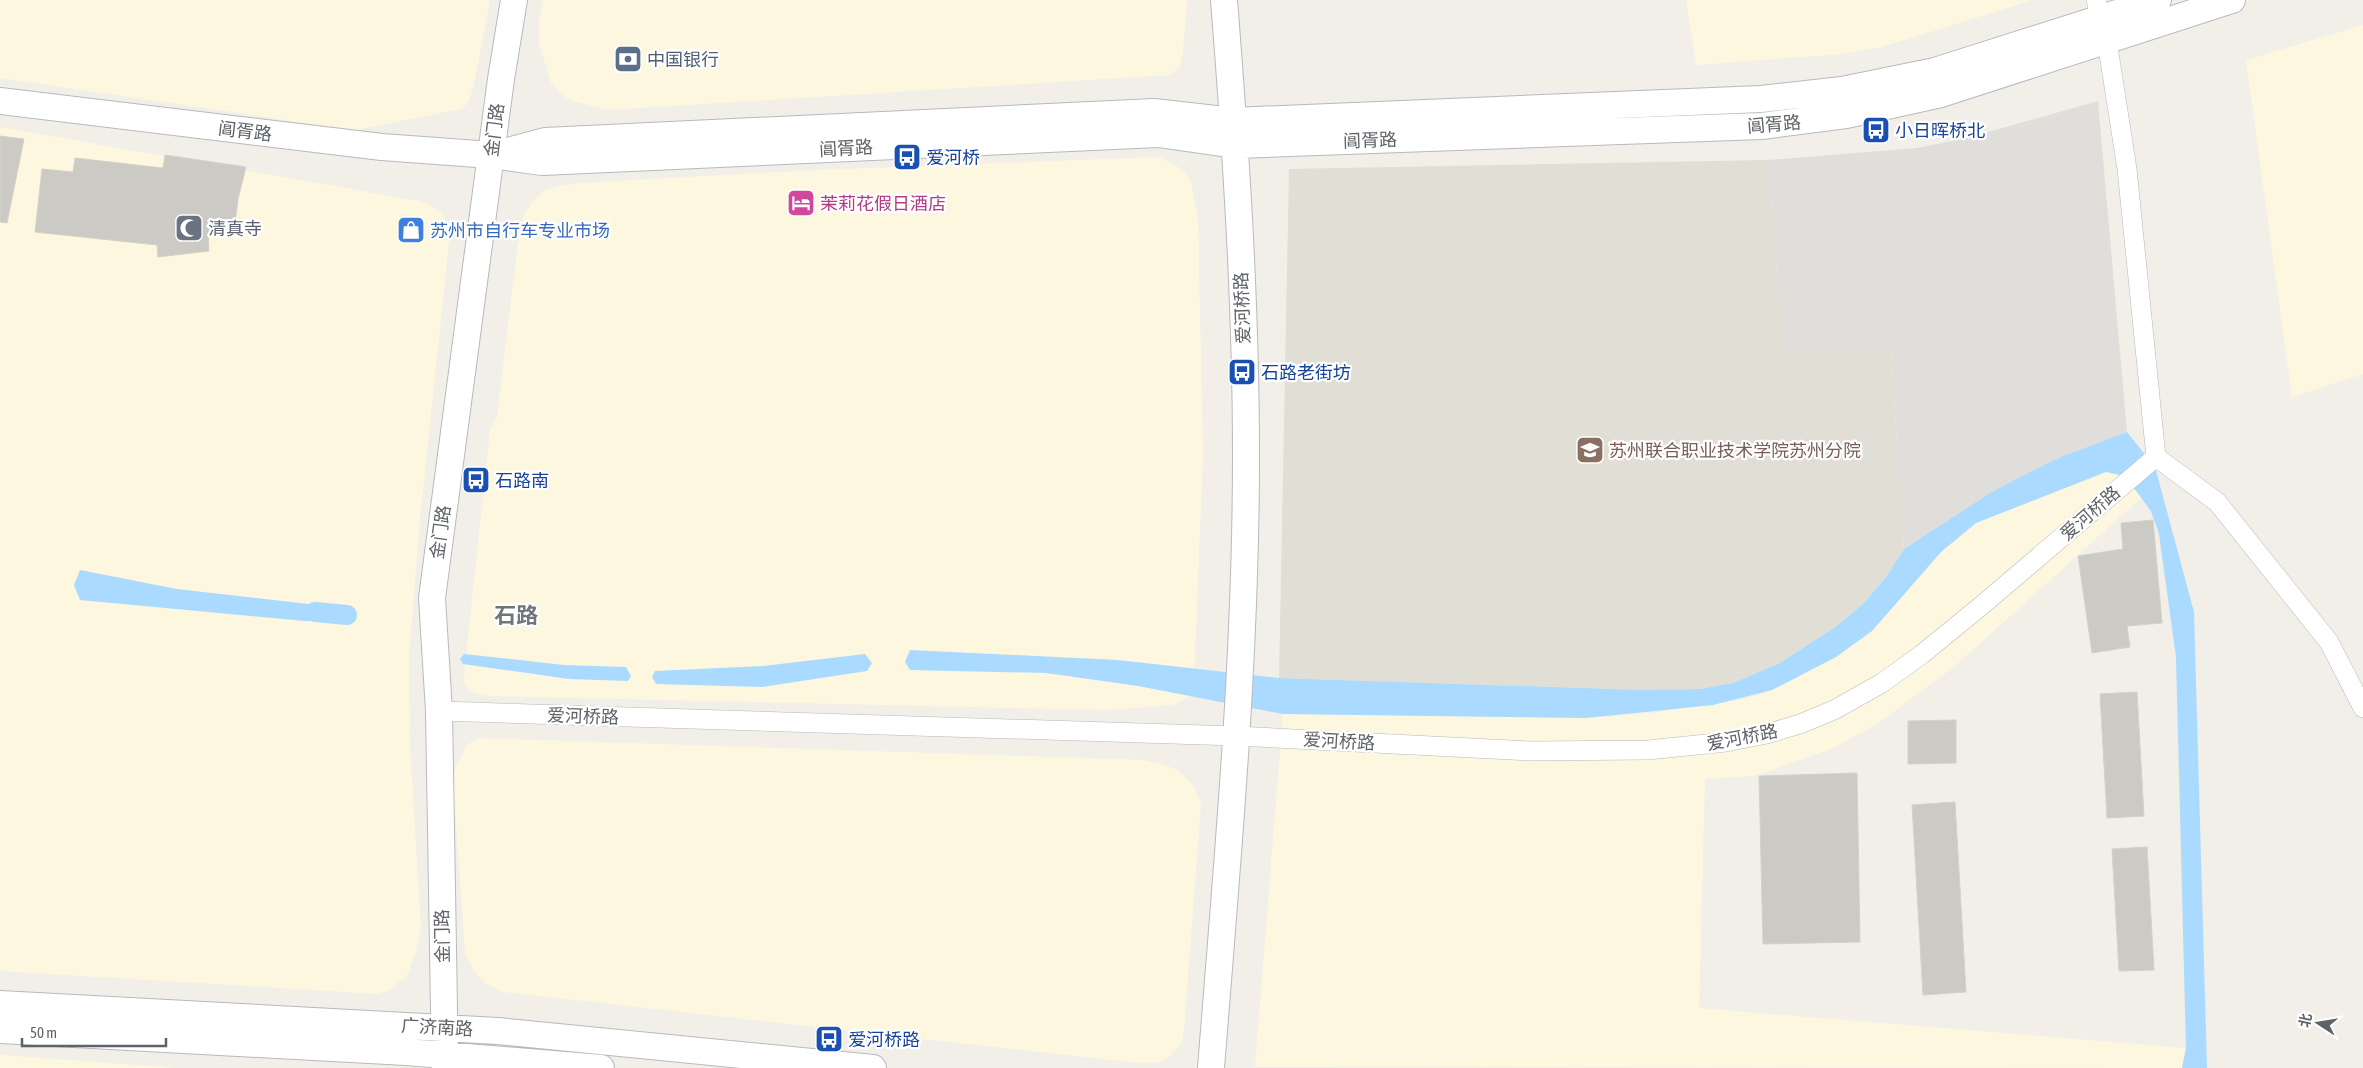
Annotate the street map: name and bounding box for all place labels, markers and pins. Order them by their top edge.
bank icon: 中国银行 [613,44,643,74]
place label: 中国银行 [647,49,719,70]
bus stop icon: 小日晖桥北 [1861,115,1891,145]
place label: 小日晖桥北 [1895,120,1985,141]
bus stop icon: 爱河桥 [892,142,922,172]
place label: 爱河桥 [926,147,980,168]
hotel icon: 茉莉花假日酒店 [786,188,816,218]
place label: 茉莉花假日酒店 [820,193,946,214]
mosque icon: 清真寺 [174,213,204,243]
shop icon: 苏州市自行车专业市场 [396,215,426,245]
place label: 清真寺 [208,218,262,239]
place label: 苏州市自行车专业市场 [430,220,610,241]
bus stop icon: 石路老街坊 [1227,357,1257,387]
place label: 石路老街坊 [1261,362,1351,383]
school or university icon: 苏州联合职业技术学院苏州分院 [1575,435,1605,465]
place label: 苏州联合职业技术学院苏州分院 [1609,440,1861,461]
bus stop icon: 石路南 [461,465,491,495]
place label: 石路南 [495,470,549,491]
bus stop icon: 爱河桥路 [814,1024,844,1054]
place label: 爱河桥路 [848,1029,920,1050]

